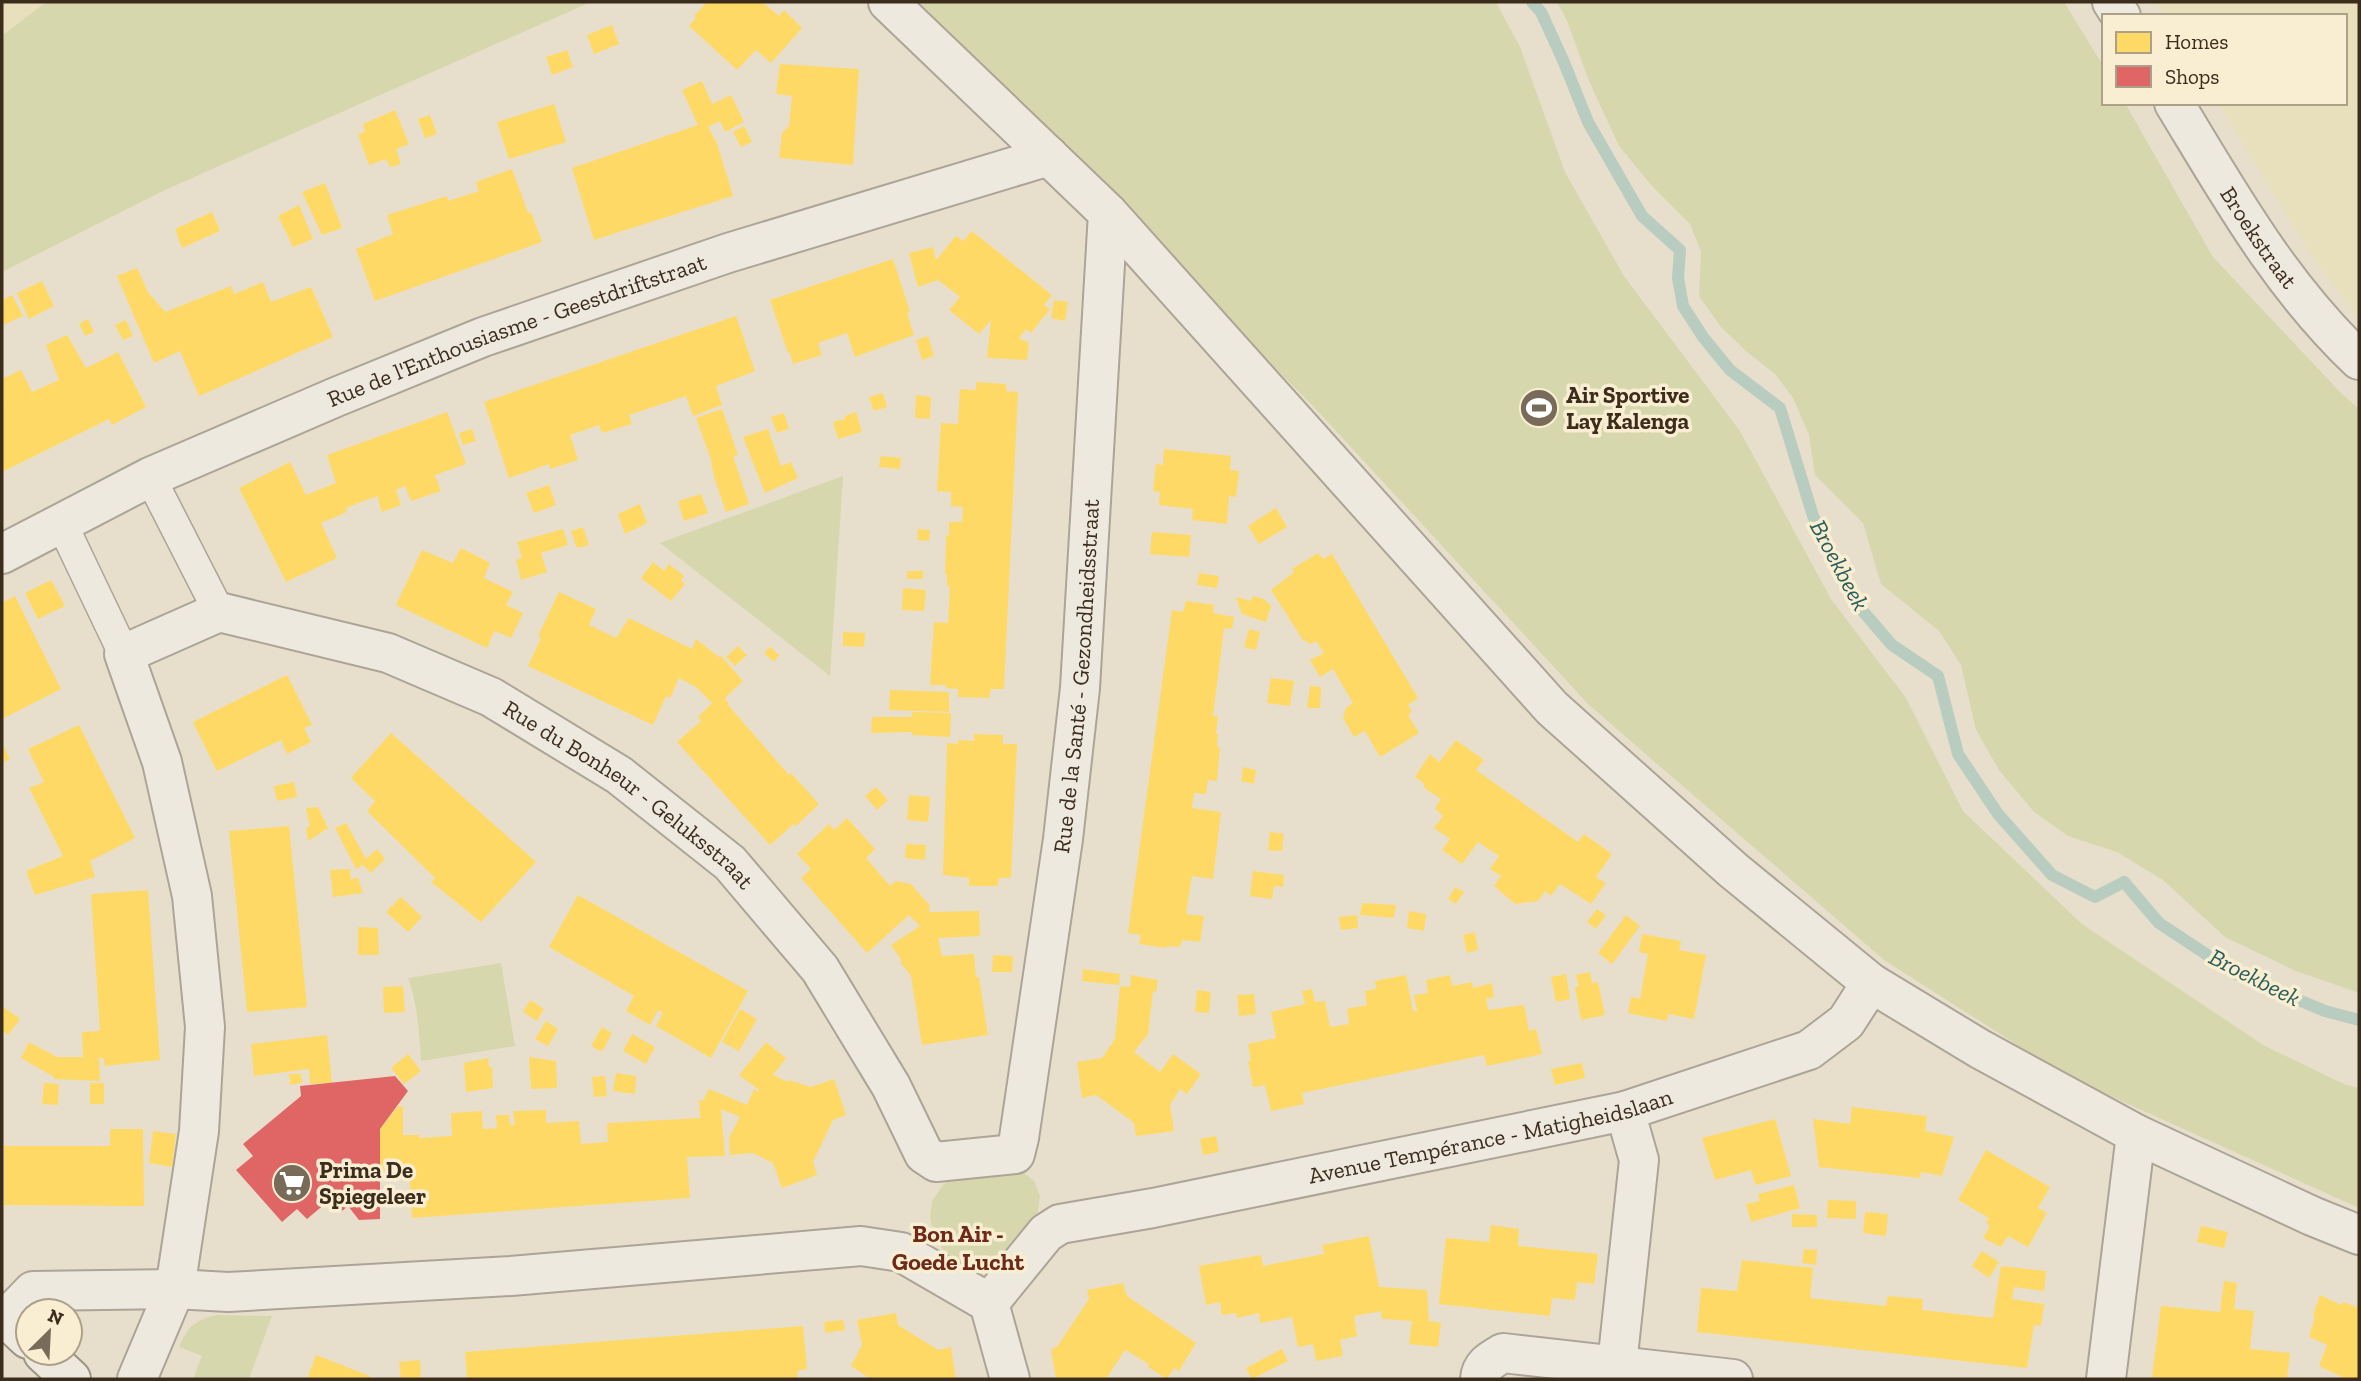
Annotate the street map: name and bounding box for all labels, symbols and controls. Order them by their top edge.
legend [2102,14,2347,105]
text: Homes [2165,29,2228,54]
text: Shops [2165,64,2219,89]
street label: Broekstraat [2214,181,2304,294]
street label: Rue de l'Enthousiasme - Geestdriftstraat [323,247,710,413]
place label: Air Sportive Lay Kalenga [1566,381,1689,435]
sports icon: Air Sportive Lay Kalenga [1518,387,1560,429]
street label: Rue de la Santé - Gezondheidsstraat [1047,498,1105,855]
water label: Broekbeek [1804,515,1876,616]
street label: Rue du Bonheur - Geluksstraat [498,694,760,895]
water label: Broekbeek [2204,942,2306,1012]
street label: Avenue Tempérance - Matigheidslaan [1306,1082,1676,1190]
place label: Prima De Spiegeleer [319,1156,426,1210]
supermarket icon: Prima De Spiegeleer [271,1162,313,1204]
district label: Bon Air - Goede Lucht [892,1219,1025,1276]
north arrow [14,1297,84,1367]
text: N [44,1303,67,1330]

